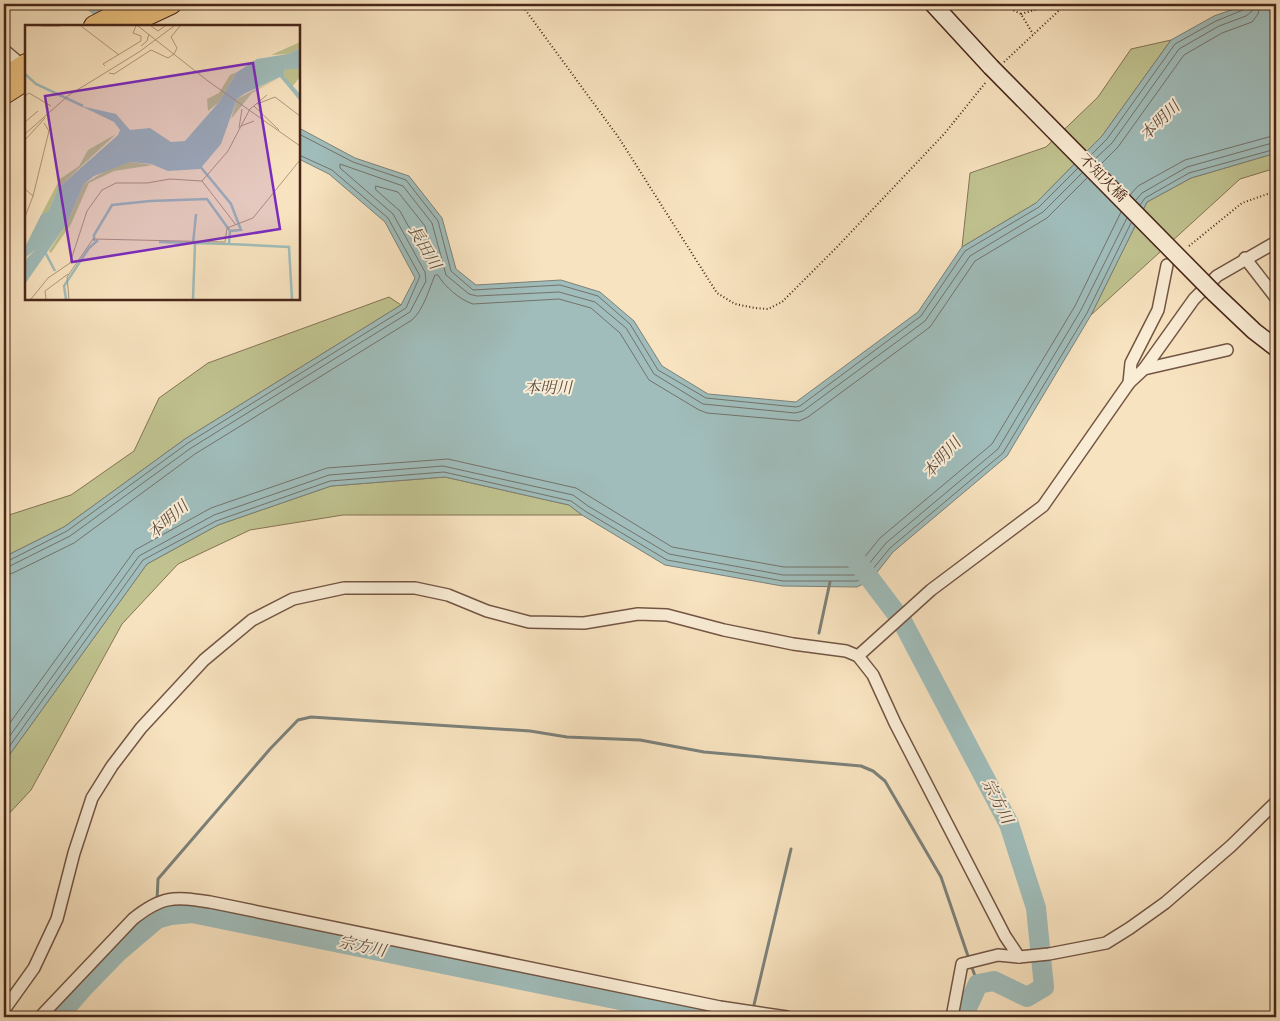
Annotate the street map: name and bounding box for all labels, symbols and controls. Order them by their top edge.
inset map [25,25,300,300]
water label: 本明川 [1136,96,1188,147]
street label: 不知火橋 [1073,150,1131,208]
water label: 長田川 [401,221,446,276]
water label: 本明川 [524,378,574,401]
water label: 本明川 [918,432,969,485]
water label: 本明川 [143,495,196,545]
water label: 宗方川 [975,775,1018,830]
water label: 宗方川 [336,932,390,965]

